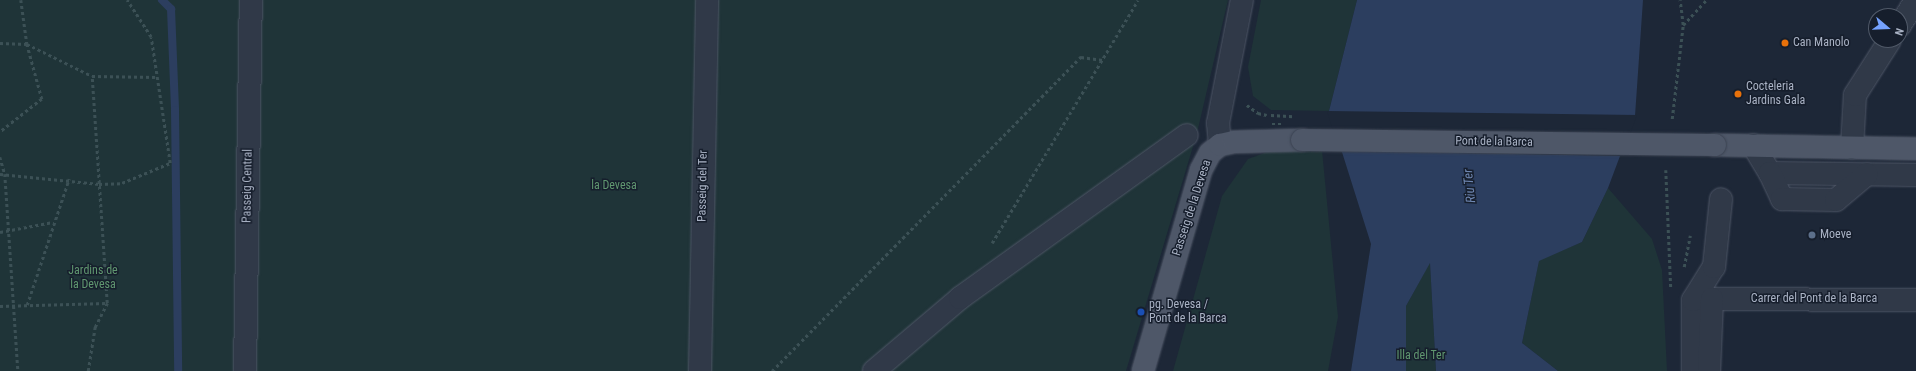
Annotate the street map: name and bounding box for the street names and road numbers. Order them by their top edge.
street label: Pont de la Barca [1455,134,1533,150]
street label: Passeig Central [240,149,256,223]
street label: Passeig del Ter [695,150,711,222]
street label: Passeig de la Devesa [1170,158,1214,258]
street label: Carrer del Pont de la Barca [1751,292,1877,306]

